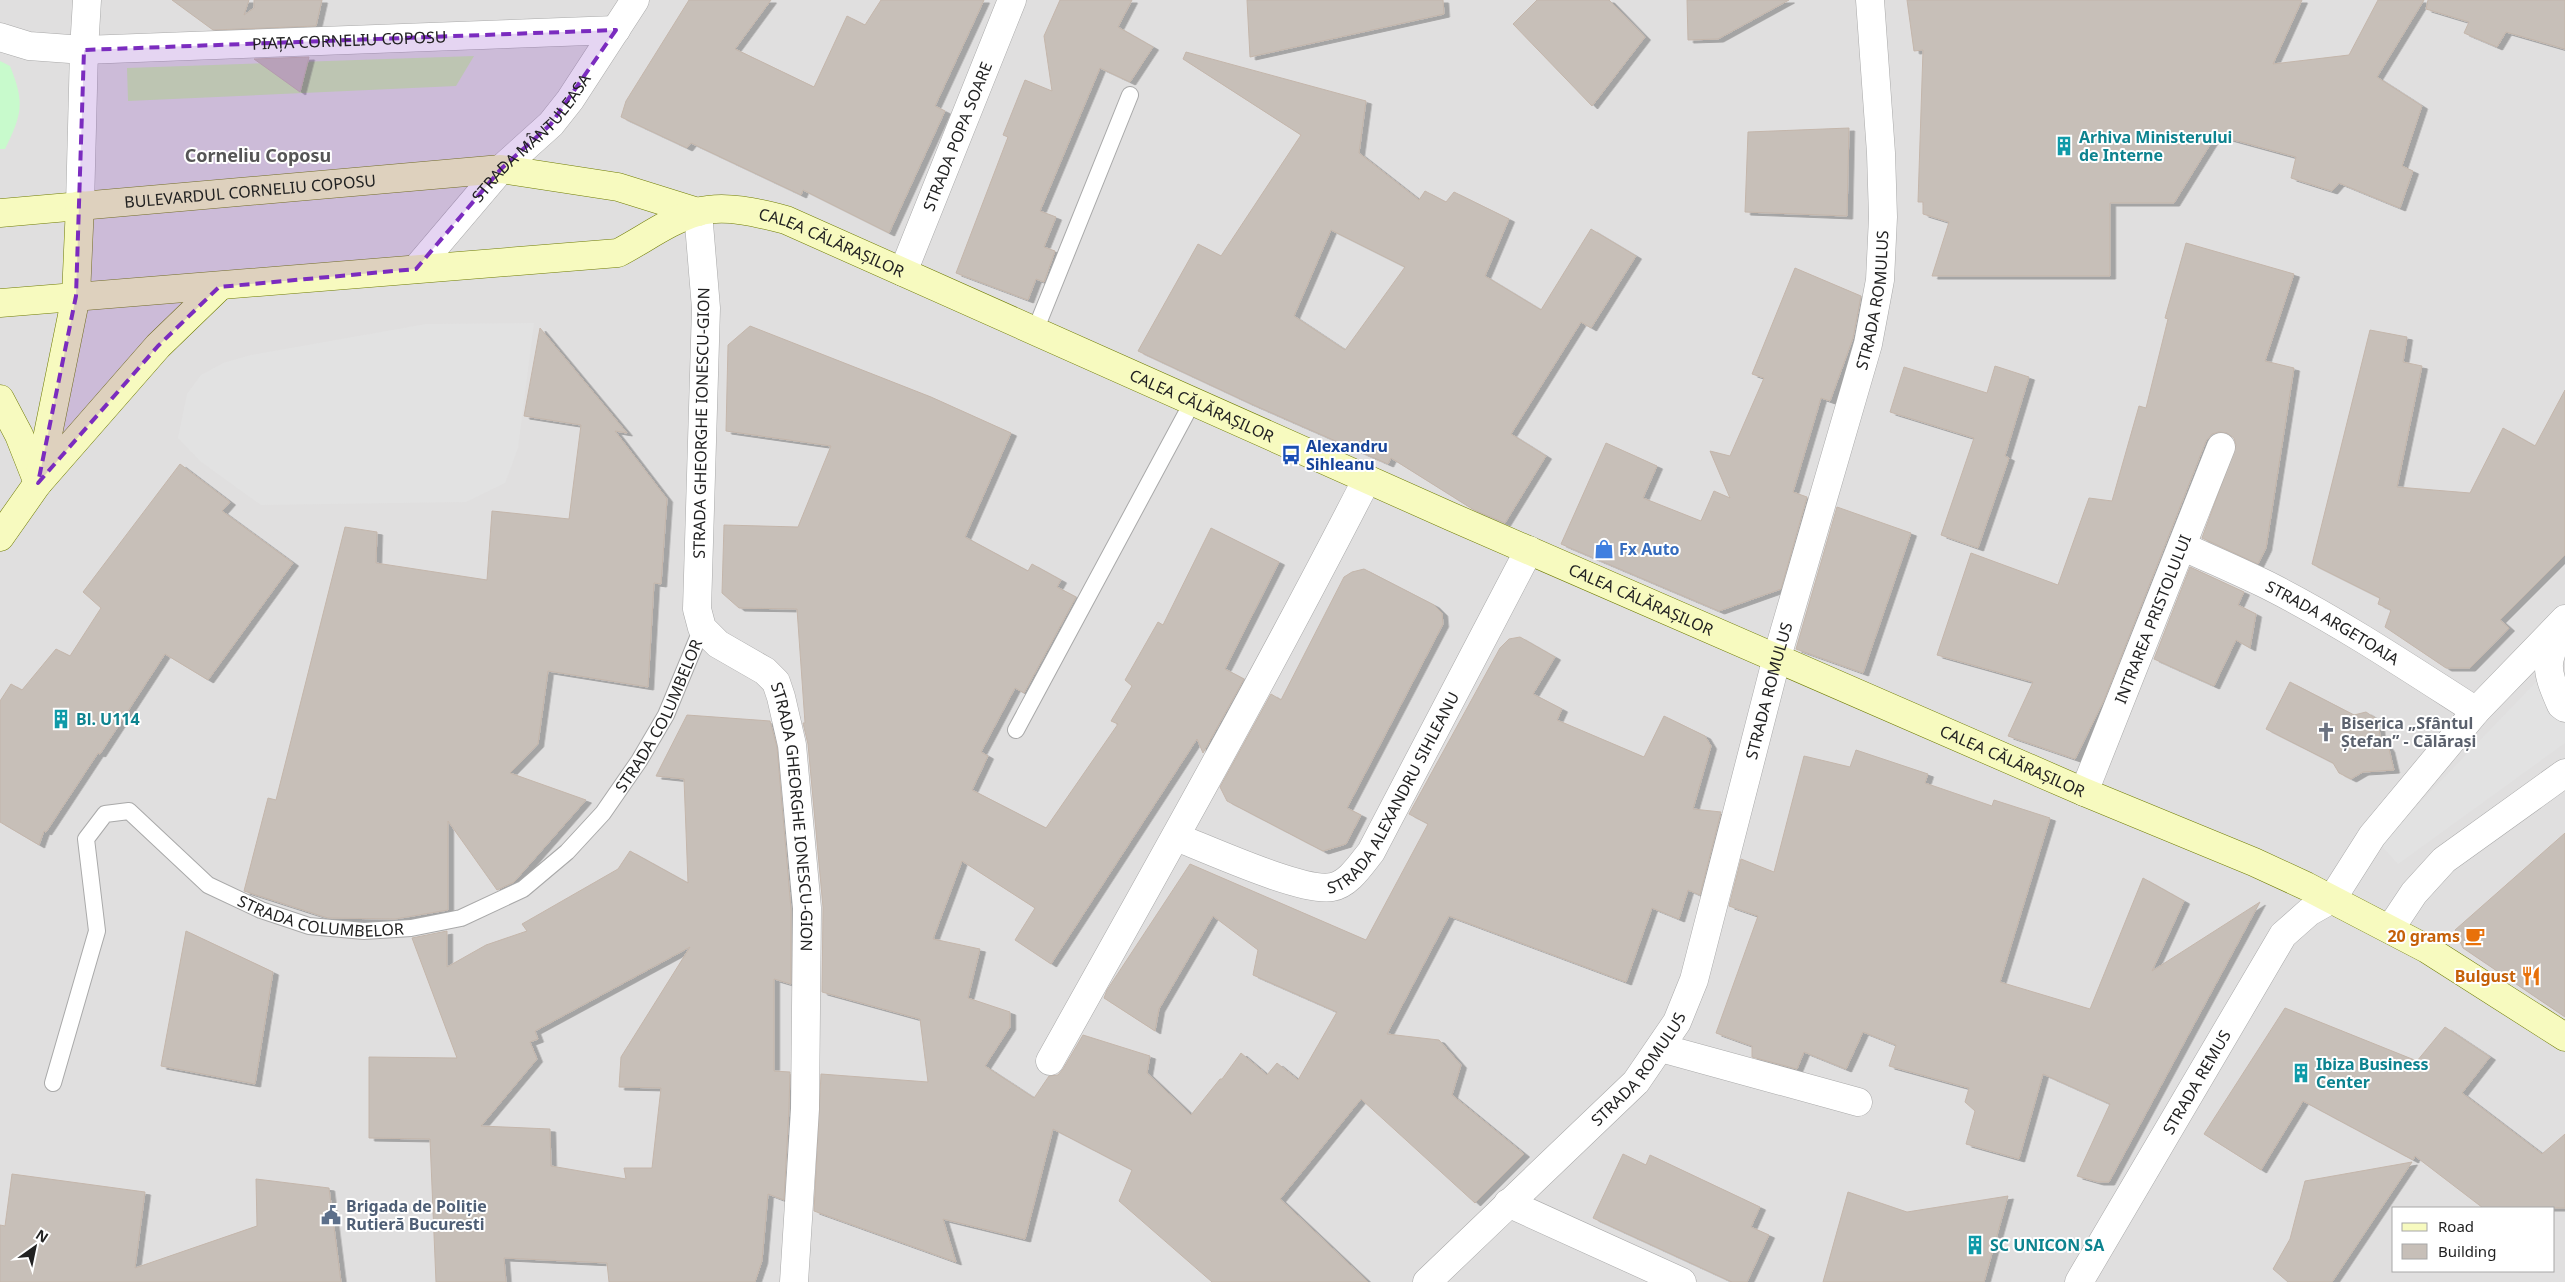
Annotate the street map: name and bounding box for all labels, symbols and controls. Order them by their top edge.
street label: PIAȚA CORNELIU COPOSU [252,25,447,55]
street label: STRADA POPA SOARE [917,58,997,214]
street label: STRADA MÂNTULEASA [467,68,596,207]
place label: Arhiva Ministerului de Interne [2079,126,2232,166]
building icon: Arhiva Ministerului de Interne [2053,135,2075,157]
district label: Corneliu Coposu [185,143,331,167]
street label: BULEVARDUL CORNELIU COPOSU [123,169,377,213]
street label: CALEA CĂLĂRAȘILOR [757,203,908,282]
street label: STRADA ROMULUS [1850,230,1893,372]
street label: STRADA GHEORGHE IONESCU-GION [688,287,714,559]
street label: CALEA CĂLĂRAȘILOR [1126,364,1278,447]
place label: Alexandru Sihleanu [1306,435,1388,475]
bus stop icon: Alexandru Sihleanu [1280,444,1302,466]
street label: INTRAREA PRISTOLULUI [2109,531,2196,707]
shop icon: Fx Auto [1593,538,1615,560]
place label: Fx Auto [1619,538,1680,560]
street label: CALEA CĂLĂRAȘILOR [1565,558,1717,640]
street label: STRADA ARGETOAIA [2262,575,2404,670]
street label: STRADA ROMULUS [1740,619,1798,762]
street label: STRADA COLUMBELOR [610,636,707,797]
street label: STRADA GHEORGHE IONESCU-GION [766,679,818,952]
street label: STRADA ALEXANDRU SIHLEANU [1325,688,1464,899]
building icon: Bl. U114 [50,708,72,730]
place label: Bl. U114 [76,708,140,730]
place label: Biserica „Sfântul Ștefan” - Călărași [2341,712,2476,752]
street label: CALEA CĂLĂRAȘILOR [1937,720,2088,802]
church icon: Biserica „Sfântul Ștefan” - Călărași [2315,721,2337,743]
street label: STRADA COLUMBELOR [234,890,405,942]
place label: 20 grams [2387,925,2460,947]
cafe icon: 20 grams [2464,925,2486,947]
place label: Bulgust [2455,965,2516,987]
restaurant icon: Bulgust [2520,965,2542,987]
street label: STRADA ROMULUS [1586,1009,1691,1131]
street label: STRADA REMUS [2157,1026,2236,1138]
place label: Ibiza Business Center [2316,1053,2429,1093]
building icon: Ibiza Business Center [2290,1062,2312,1084]
place label: Brigada de Poliție Rutieră Bucuresti [346,1195,487,1235]
public building icon: Brigada de Poliție Rutieră Bucuresti [320,1204,342,1226]
legend [2392,1207,2555,1272]
text: Road [2438,1216,2474,1236]
north arrow [10,1222,60,1272]
text: N [32,1225,52,1247]
building icon: SC UNICON SA [1964,1234,1986,1256]
place label: SC UNICON SA [1990,1234,2105,1256]
text: Building [2438,1241,2496,1261]

